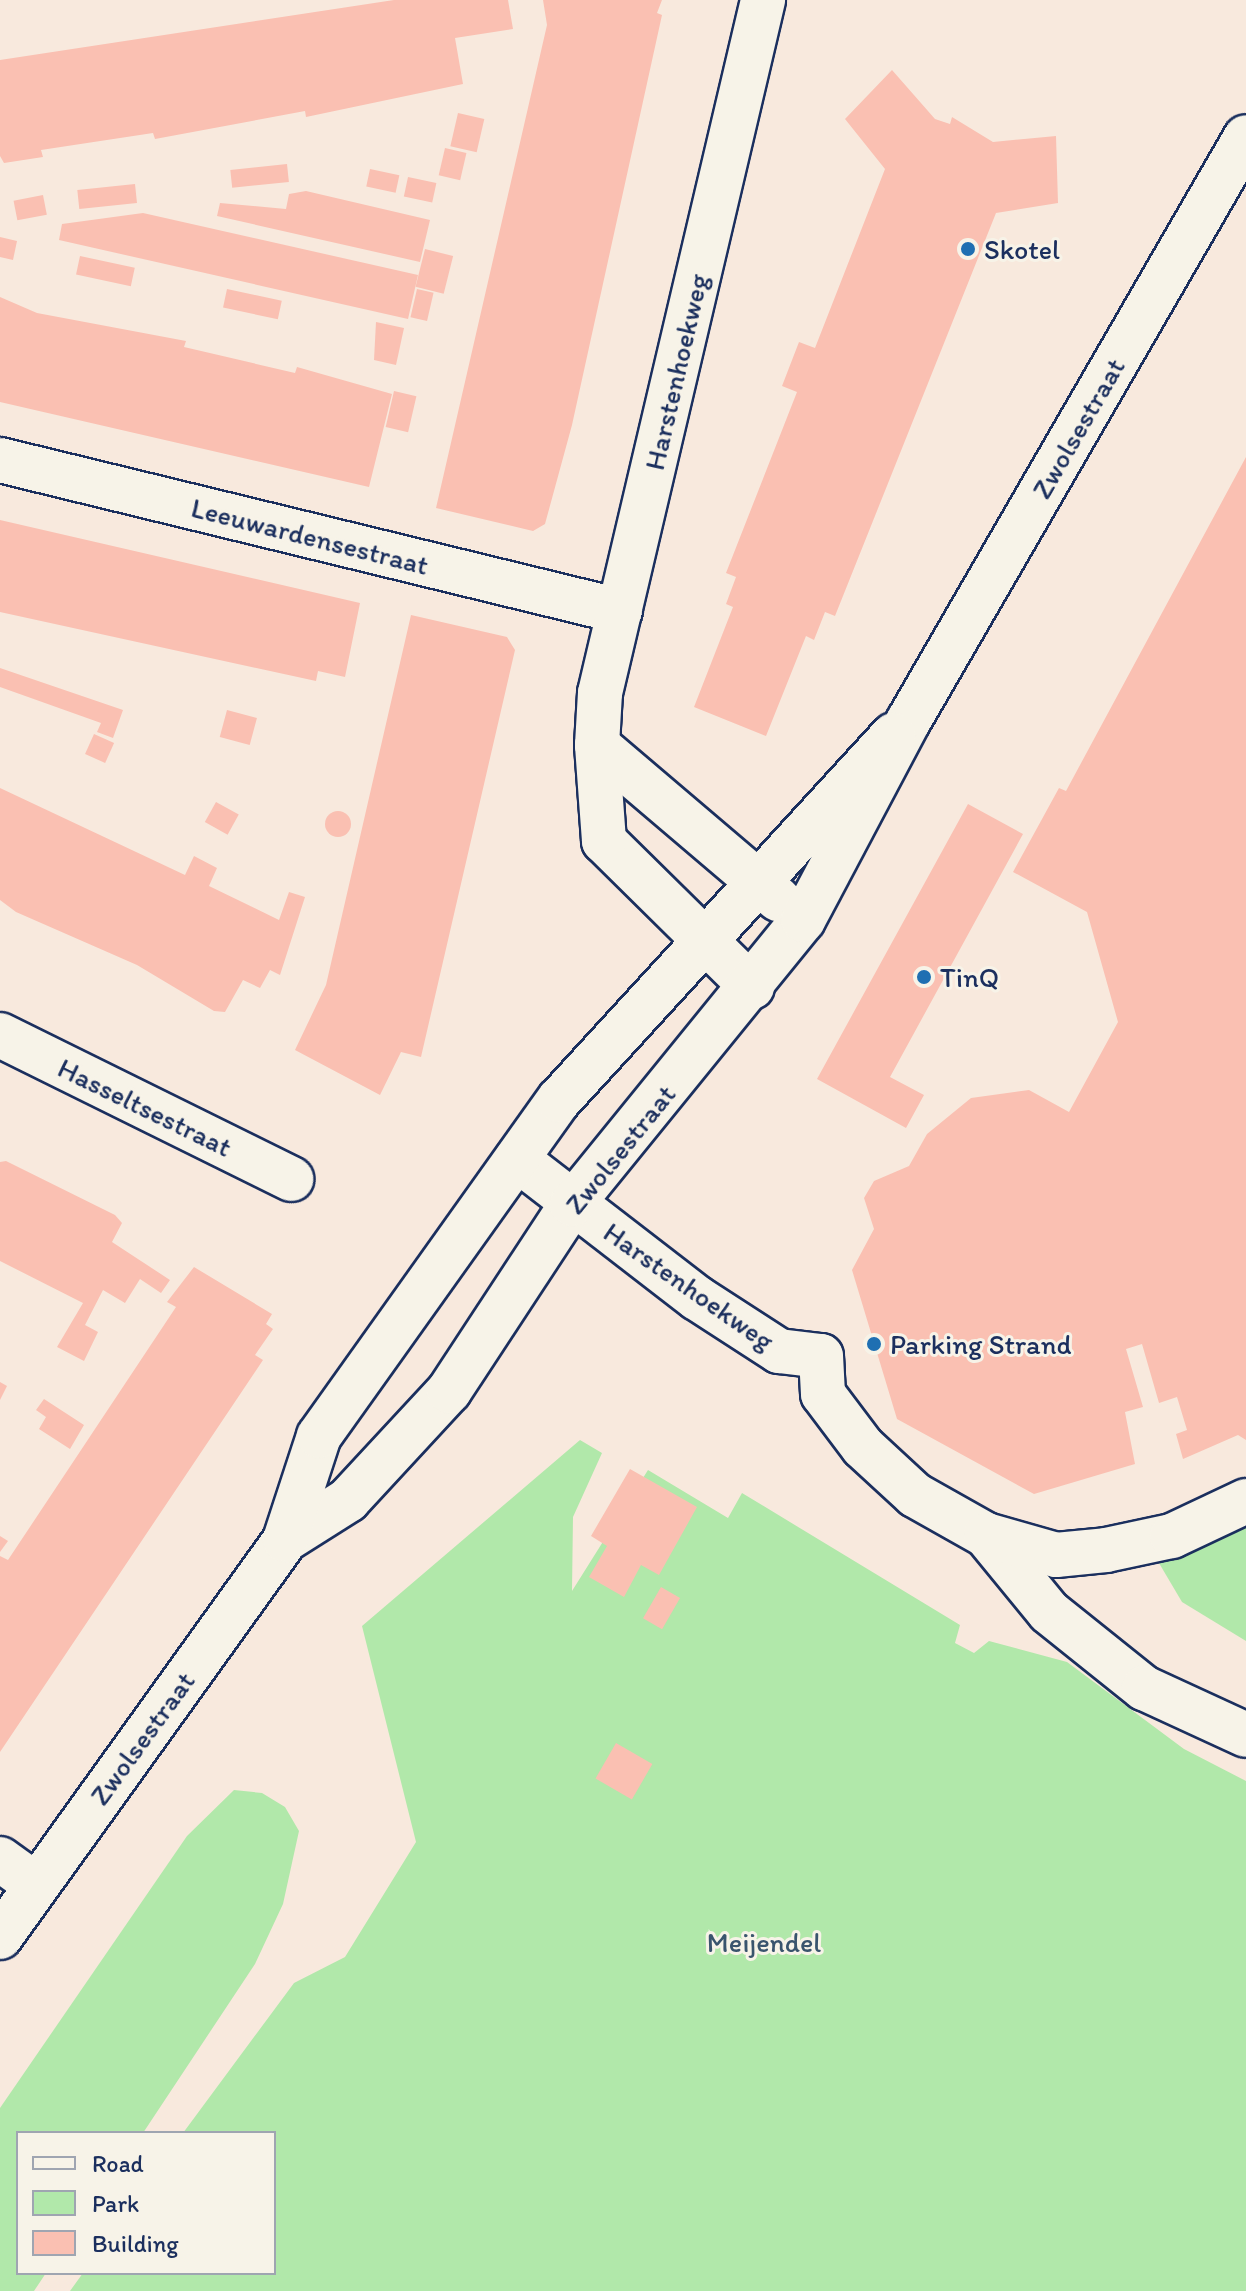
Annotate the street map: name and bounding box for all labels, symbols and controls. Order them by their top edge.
place label: Skotel [984,232,1060,266]
marker: Skotel [959,240,977,258]
street label: Harstenhoekweg [637,271,715,473]
street label: Zwolsestraat [1024,352,1132,504]
street label: Leeuwardensestraat [188,490,432,582]
place label: TinQ [940,960,999,994]
marker: TinQ [915,968,933,986]
street label: Hasseltsestraat [53,1050,237,1164]
street label: Zwolsestraat [558,1078,682,1220]
street label: Harstenhoekweg [597,1215,781,1357]
place label: Parking Strand [890,1327,1072,1361]
marker: Parking Strand [865,1335,883,1353]
street label: Zwolsestraat [82,1665,202,1811]
park label: Meijendel [707,1925,821,1959]
legend [16,2131,276,2275]
text: Road [92,2149,144,2178]
text: Park [92,2189,139,2218]
text: Building [92,2229,179,2258]

